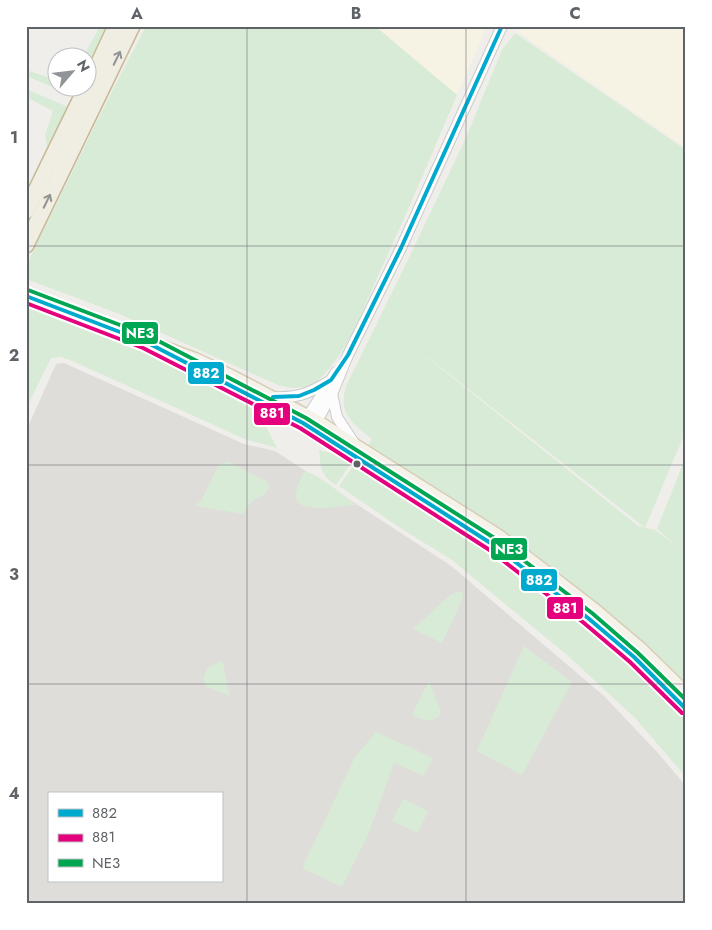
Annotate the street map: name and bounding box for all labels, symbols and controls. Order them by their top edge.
text: A [130,2,143,25]
text: B [351,2,361,25]
text: C [569,2,581,25]
north arrow [48,48,98,98]
one-way arrow [112,51,122,66]
text: N [72,56,95,76]
text: 1 [10,126,18,149]
one-way arrow [43,194,53,209]
line badge: NE3 [121,321,159,345]
text: NE3 [126,323,154,343]
text: 2 [9,344,19,367]
line badge: 882 [187,361,225,385]
text: 882 [193,363,219,383]
line badge: 881 [253,402,291,426]
text: 881 [260,403,284,423]
unlabelled marker [352,459,362,469]
line badge: NE3 [490,537,528,561]
text: NE3 [495,539,523,559]
text: 3 [9,563,19,586]
line badge: 882 [520,568,558,592]
text: 882 [526,570,552,590]
line badge: 881 [546,596,584,620]
text: 881 [553,598,577,618]
text: 4 [8,782,20,805]
legend [48,792,222,882]
text: 882 [92,802,117,824]
text: 881 [92,826,115,848]
text: NE3 [92,852,120,874]

